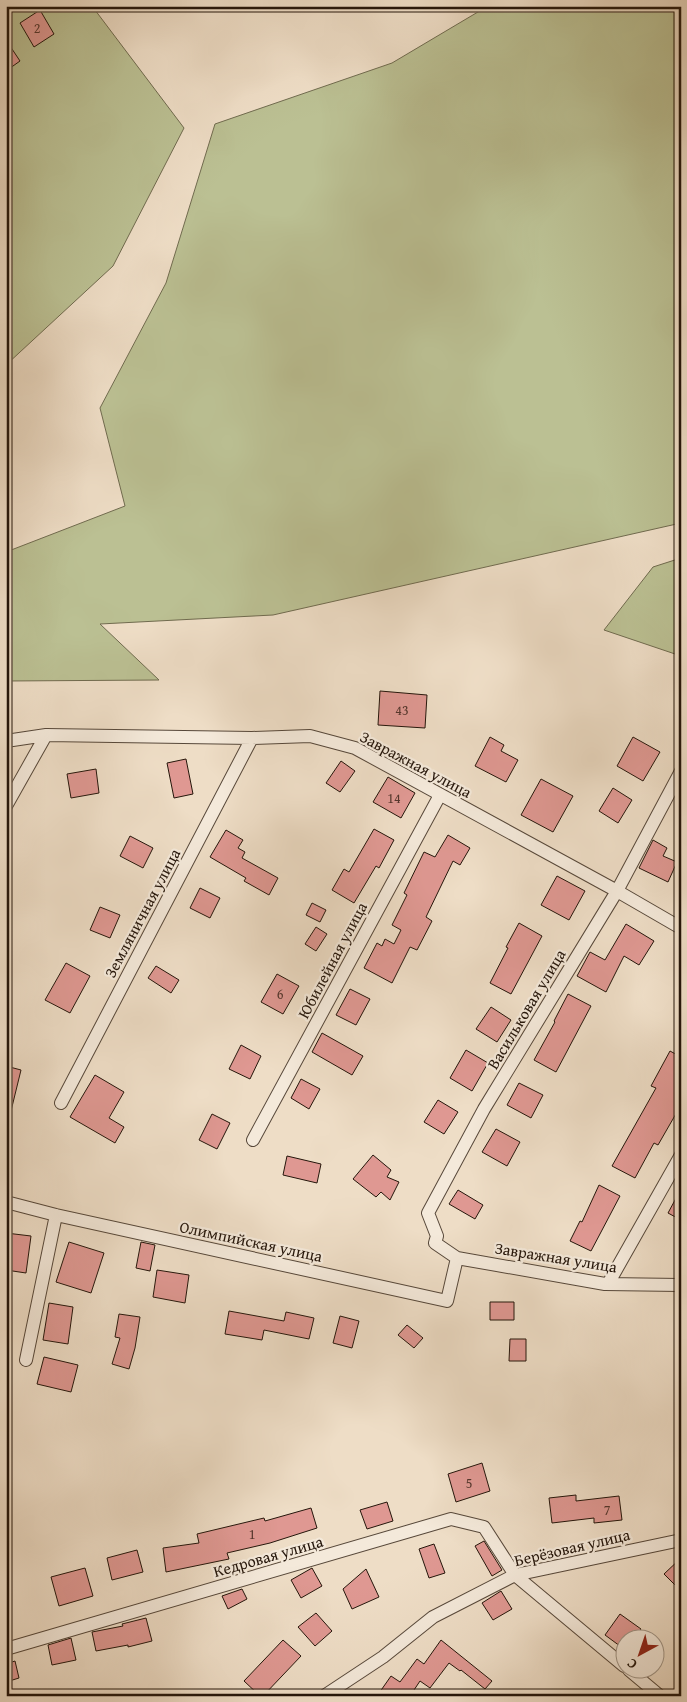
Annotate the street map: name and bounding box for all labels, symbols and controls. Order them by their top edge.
house number: 2 [34,18,40,38]
house number: 43 [395,700,409,720]
street label: Завражная улица [356,724,476,804]
house number: 14 [387,788,401,808]
street label: Земляничная улица [98,844,186,982]
street label: Юбилейная улица [291,897,373,1023]
street label: Васильковая улица [481,944,572,1074]
house number: 6 [277,984,284,1004]
street label: Олимпийская улица [177,1214,325,1268]
street label: Завражная улица [493,1235,619,1279]
house number: 5 [466,1473,472,1493]
house number: 7 [604,1500,611,1520]
street label: Берёзовая улица [512,1522,633,1572]
house number: 1 [249,1524,255,1544]
street label: Кедровая улица [210,1529,326,1583]
north arrow [614,1630,664,1680]
text: С [622,1654,641,1674]

